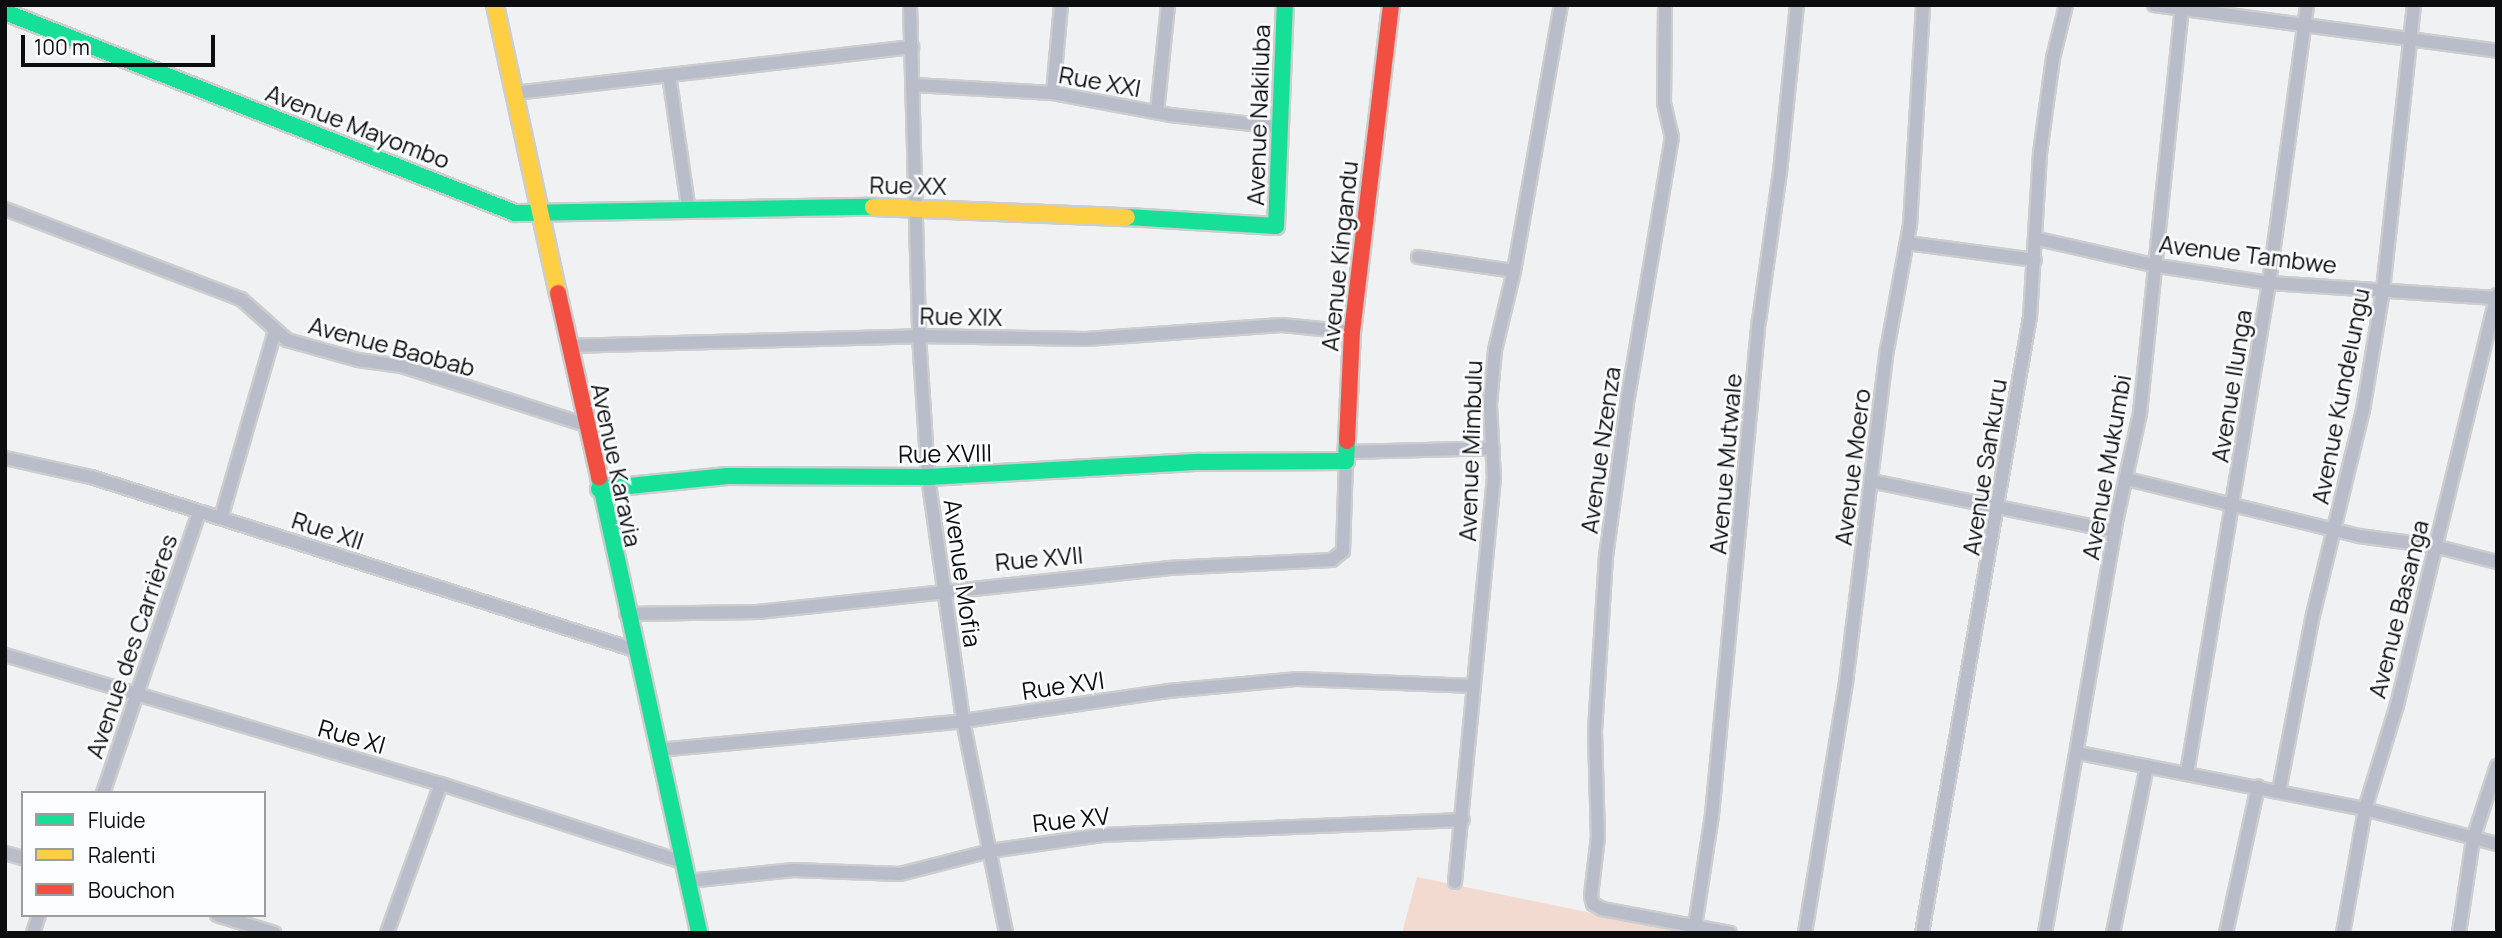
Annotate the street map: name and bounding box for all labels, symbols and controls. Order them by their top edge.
scale bar [24,21,219,65]
street label: Avenue Nakiluba [1240,24,1276,206]
text: 100 m [34,33,90,61]
street label: Rue XXI [1057,60,1143,102]
street label: Avenue Mayombo [262,78,454,174]
street label: Avenue Kingandu [1315,159,1363,353]
street label: Rue XX [869,170,947,200]
street label: Avenue Tambwe [2157,229,2339,279]
street label: Avenue Kundelungu [2305,285,2375,507]
street label: Rue XIX [919,301,1003,331]
street label: Avenue Ilunga [2205,308,2257,464]
street label: Avenue Baobab [306,310,478,382]
street label: Avenue Mimbulu [1452,360,1488,542]
street label: Avenue Nzenza [1574,365,1626,535]
street label: Avenue Mutwale [1703,372,1747,556]
street label: Avenue Mukumbi [2076,372,2136,562]
street label: Avenue Sankuru [1956,377,2012,557]
street label: Avenue Karavia [586,380,648,550]
street label: Avenue Moero [1828,387,1876,547]
street label: Rue XVIII [898,438,992,468]
street label: Avenue Mofia [938,497,988,649]
street label: Rue XII [288,505,368,555]
street label: Avenue Basanga [2362,517,2434,701]
street label: Avenue des Carrières [79,530,183,762]
street label: Rue XVII [994,540,1084,576]
street label: Rue XVI [1020,665,1106,705]
street label: Rue XI [315,713,389,759]
legend [21,791,266,917]
street label: Rue XV [1031,801,1111,837]
text: Fluide [88,806,146,834]
text: Ralenti [88,841,156,869]
text: Bouchon [88,876,175,904]

